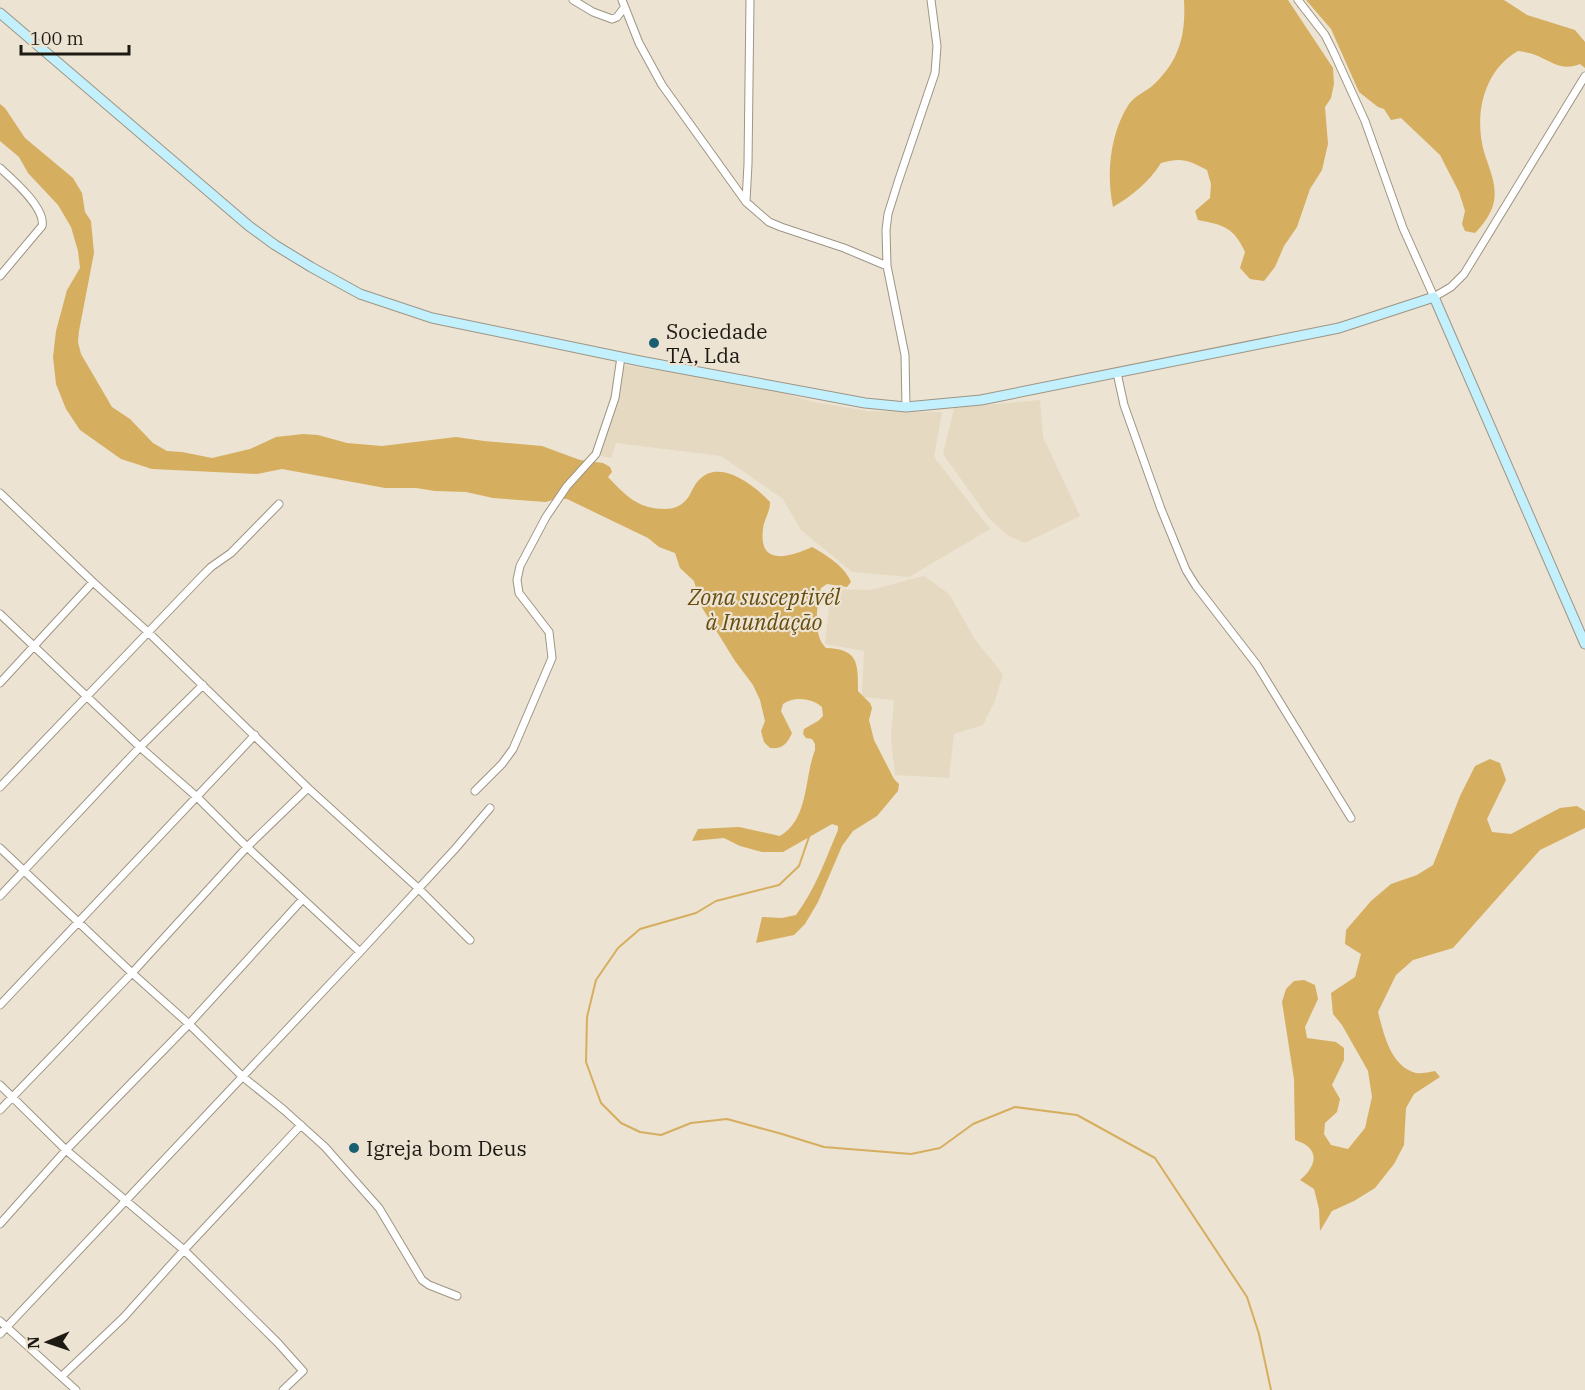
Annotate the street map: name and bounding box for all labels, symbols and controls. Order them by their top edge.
scale bar [21,18,129,56]
text: 100 m [30,27,84,50]
place label: Sociedade TA, Lda [666,317,768,369]
marker: Sociedade TA, Lda [647,336,661,350]
water label: Zona susceptivél à Inundação [687,582,841,636]
place label: Igreja bom Deus [366,1134,527,1162]
marker: Igreja bom Deus [347,1141,361,1155]
north arrow [18,1312,78,1372]
text: N [23,1336,43,1349]

